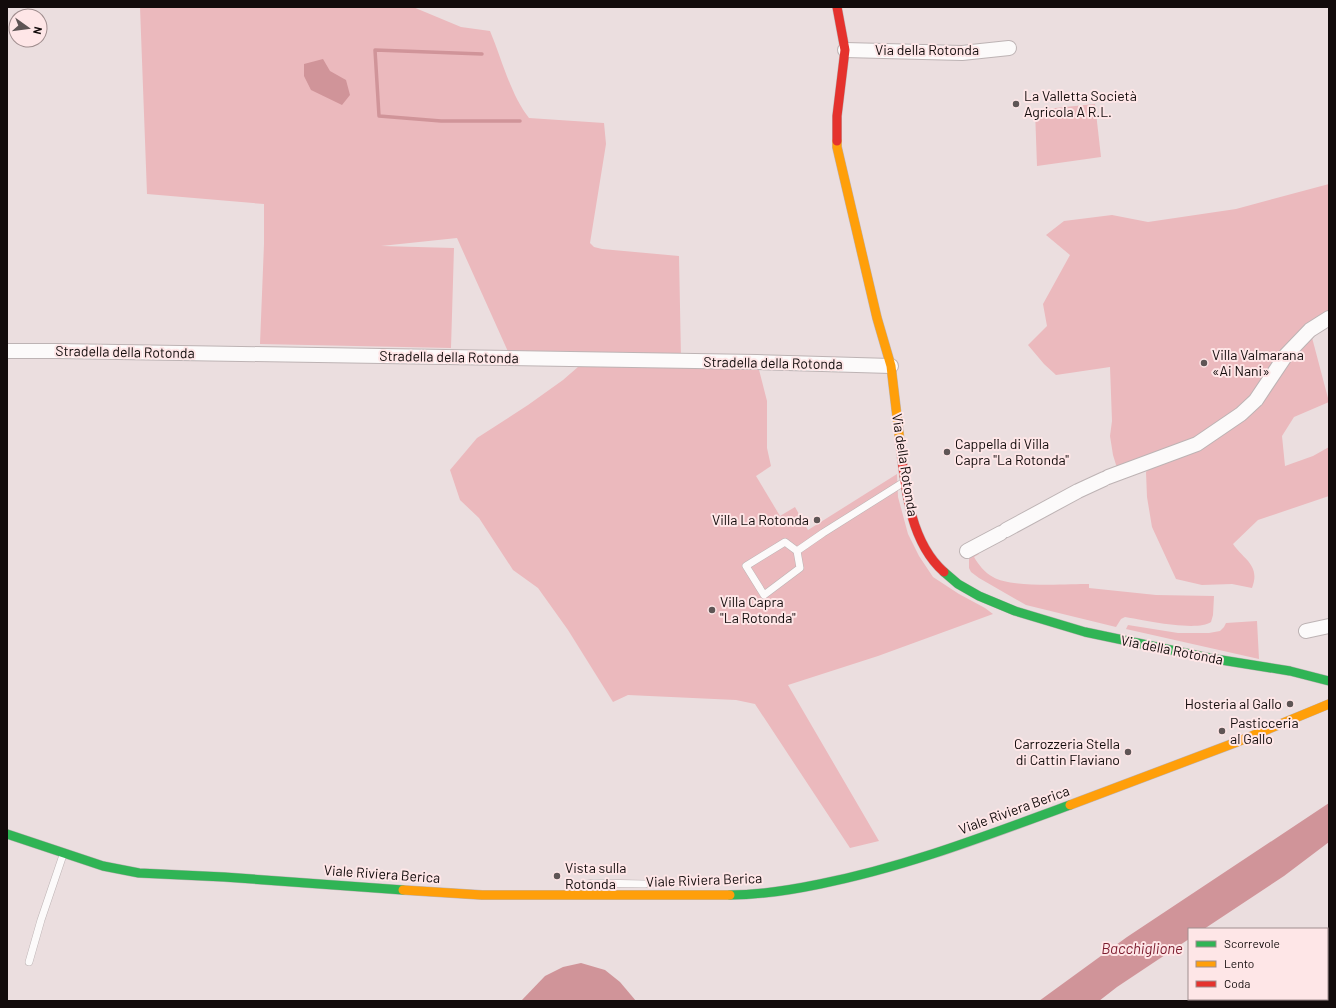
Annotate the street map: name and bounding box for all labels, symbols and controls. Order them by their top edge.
north arrow [8,8,48,48]
text: N [31,25,45,36]
street label: Via della Rotonda [875,41,979,58]
place label: La Valletta Società Agricola A R.L. [1024,87,1137,120]
marker: La Valletta Società Agricola A R.L. [1011,99,1021,109]
street label: Stradella della Rotonda [55,342,195,361]
place label: Villa Valmarana «Ai Nani» [1212,346,1304,379]
street label: Stradella della Rotonda [379,347,519,366]
street label: Stradella della Rotonda [703,353,843,372]
marker: Villa Valmarana «Ai Nani» [1199,358,1209,368]
street label: Via della Rotonda [889,412,922,518]
place label: Cappella di Villa Capra "La Rotonda" [955,435,1069,468]
marker: Cappella di Villa Capra "La Rotonda" [942,447,952,457]
place label: Villa La Rotonda [712,511,809,528]
marker: Villa La Rotonda [812,515,822,525]
place label: Villa Capra "La Rotonda" [720,593,796,626]
marker: Villa Capra "La Rotonda" [707,605,717,615]
street label: Via della Rotonda [1119,631,1225,668]
place label: Hosteria al Gallo [1185,695,1282,712]
marker: Hosteria al Gallo [1285,699,1295,709]
place label: Pasticceria al Gallo [1230,714,1299,747]
marker: Pasticceria al Gallo [1217,726,1227,736]
place label: Carrozzeria Stella di Cattin Flaviano [1014,735,1120,768]
marker: Carrozzeria Stella di Cattin Flaviano [1123,747,1133,757]
street label: Viale Riviera Berica [956,782,1072,837]
place label: Vista sulla Rotonda [565,859,626,892]
street label: Viale Riviera Berica [323,861,441,886]
street label: Viale Riviera Berica [645,869,763,890]
marker: Vista sulla Rotonda [552,871,562,881]
legend [1188,928,1328,1000]
text: Scorrevole [1224,936,1280,950]
water label: Bacchiglione [1101,939,1183,957]
text: Lento [1224,956,1254,970]
text: Coda [1224,976,1251,990]

